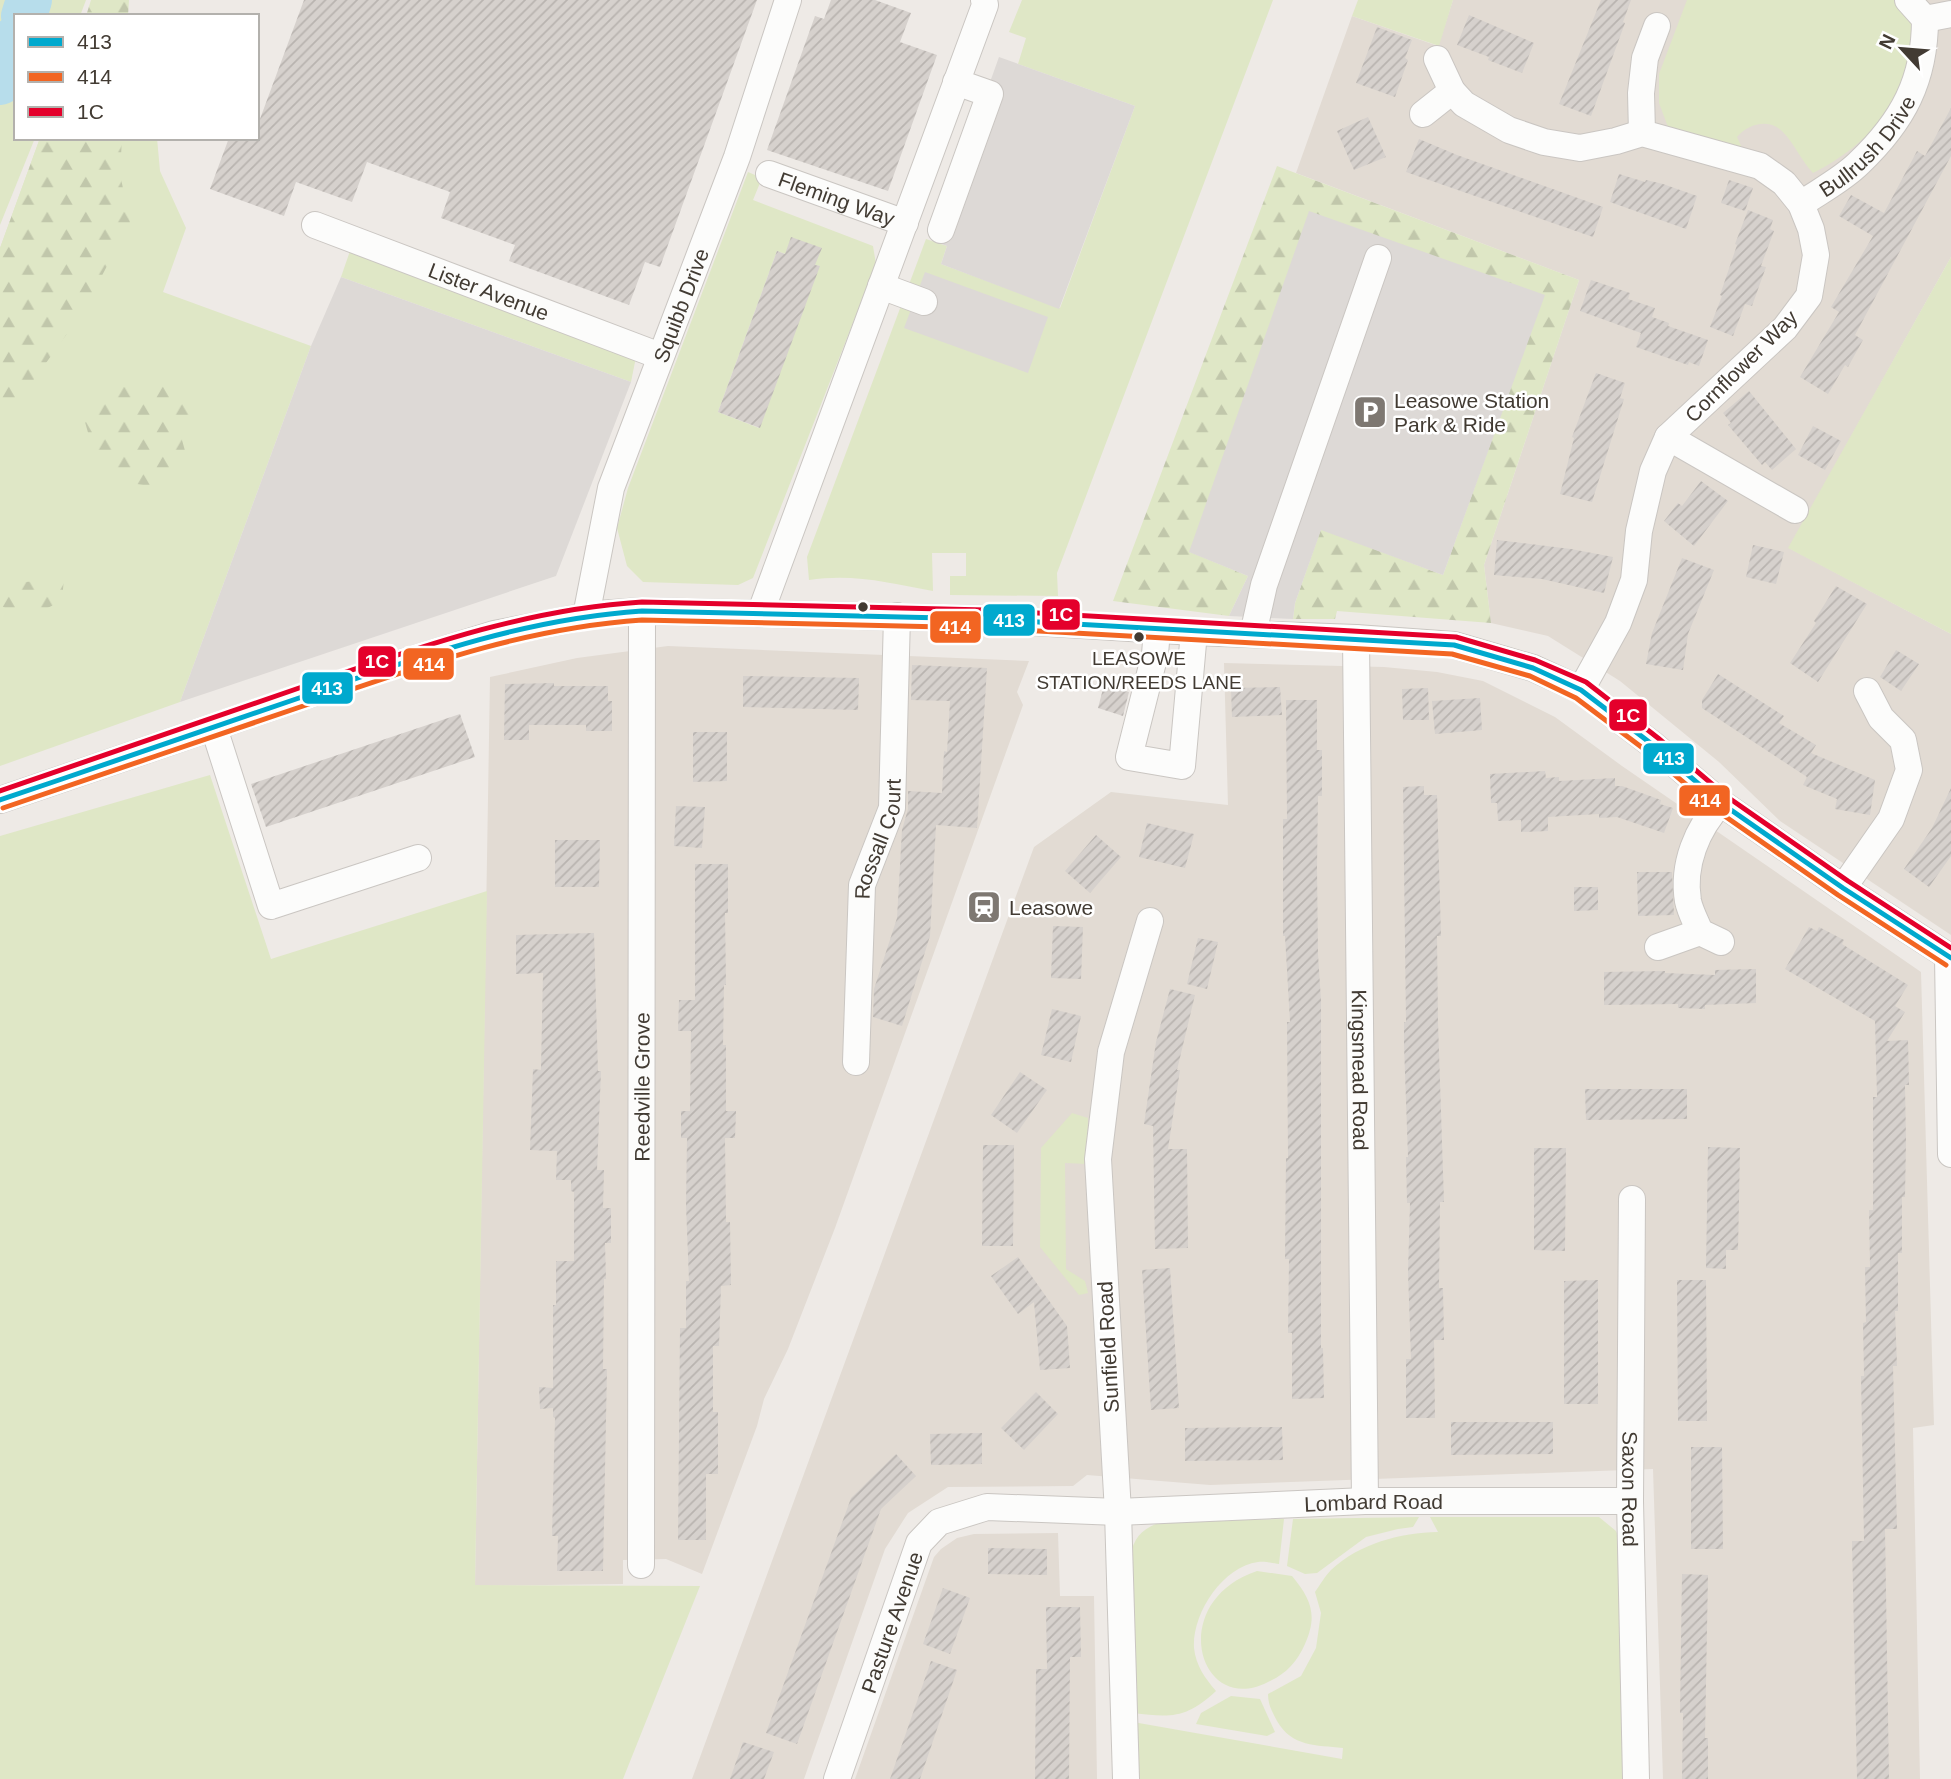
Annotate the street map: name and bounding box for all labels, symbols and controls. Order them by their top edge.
legend [14,14,259,140]
north arrow [1867,14,1937,84]
text: 413 [77,30,112,53]
text: N [1875,31,1900,53]
text: 414 [77,65,112,88]
street label: Bullrush Drive [1815,92,1919,201]
text: 1C [77,100,104,123]
street label: Fleming Way [776,167,898,230]
street label: Squibb Drive [648,245,713,366]
street label: Lister Avenue [425,258,552,324]
street label: Cornflower Way [1680,305,1802,427]
place label: Leasowe Station Park & Ride [1394,389,1549,436]
parking icon: Leasowe Station Park & Ride [1351,393,1389,431]
line badge: 1C [1041,598,1081,631]
unlabelled marker [856,600,870,614]
line badge: 413 [982,603,1036,637]
text: 1C [1049,604,1073,625]
line badge: 414 [929,610,982,644]
text: 413 [993,610,1025,631]
text: 414 [939,617,971,638]
marker: LEASOWE STATION/REEDS LANE [1132,630,1146,644]
line badge: 1C [357,645,397,678]
line badge: 414 [402,647,455,681]
place label: LEASOWE STATION/REEDS LANE [1036,648,1242,693]
text: 1C [365,651,389,672]
text: 414 [413,654,445,675]
line badge: 413 [301,671,354,705]
text: 413 [311,678,343,699]
line badge: 1C [1608,698,1648,732]
text: 1C [1616,705,1640,726]
line badge: 413 [1642,742,1695,775]
text: 413 [1653,748,1685,769]
street label: Rossall Court [850,778,904,900]
line badge: 414 [1678,784,1731,817]
text: 414 [1689,790,1721,811]
station icon: Leasowe [965,888,1003,926]
place label: Leasowe [1009,896,1093,919]
street label: Kingsmead Road [1348,989,1373,1151]
street label: Reedville Grove [630,1012,653,1162]
street label: Sunfield Road [1093,1281,1123,1413]
street label: Saxon Road [1618,1431,1642,1547]
street label: Lombard Road [1304,1489,1443,1515]
street label: Pasture Avenue [856,1549,927,1696]

